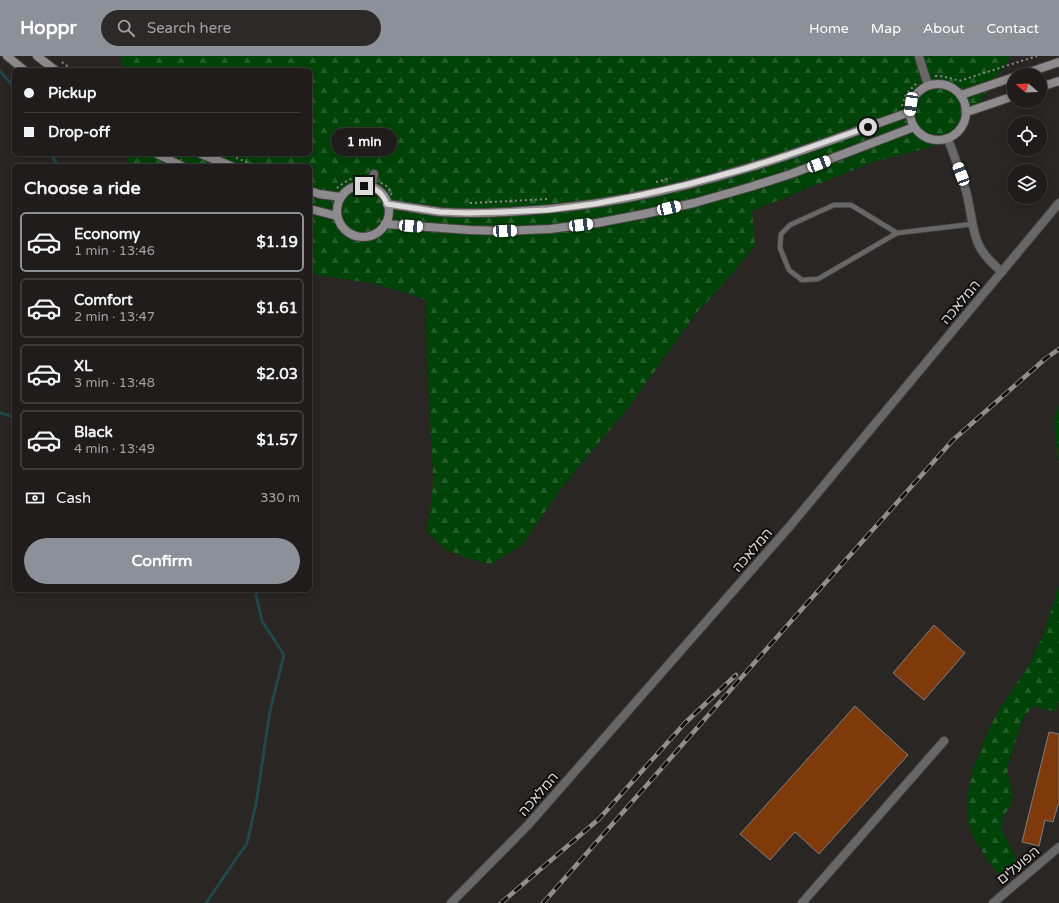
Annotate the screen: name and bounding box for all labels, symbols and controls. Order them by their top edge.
search box [101,10,381,46]
text: Hoppr [20,17,77,39]
icon: search [115,17,137,39]
text: Search here [147,19,231,37]
text: Home [809,20,849,37]
text: Map [871,20,901,37]
text: About [923,20,965,37]
text: Contact [987,20,1039,37]
north arrow [1007,68,1047,108]
map controls [1007,68,1047,204]
text: Pickup [48,84,96,102]
car [903,91,919,117]
button: locate [1007,116,1047,156]
route start [859,118,877,136]
text: Drop-off [48,123,110,141]
callout: 1 min [331,128,397,156]
text: 1 min [347,134,381,150]
car [806,154,832,174]
car [951,161,971,187]
button: layers [1007,164,1047,204]
text: Choose a ride [24,177,141,199]
route end [355,177,373,195]
car [656,199,682,217]
car [568,218,594,232]
car [399,219,423,233]
icon: car [26,224,62,260]
car [493,224,517,238]
text: Economy [74,225,140,243]
text: $1.19 [257,233,298,251]
text: 1 min · 13:46 [74,243,155,259]
street label: המלאכה [937,277,984,328]
icon: car [26,290,62,326]
text: Comfort [74,291,133,309]
text: $1.61 [257,299,298,317]
text: 2 min · 13:47 [74,309,155,325]
icon: car [26,356,62,392]
text: XL [74,357,93,375]
text: $2.03 [257,365,298,383]
text: 3 min · 13:48 [74,375,155,391]
icon: car [26,422,62,458]
text: Black [74,423,113,441]
text: $1.57 [257,431,298,449]
text: 4 min · 13:49 [74,441,155,457]
icon: cash [24,487,46,509]
text: Cash [56,489,91,507]
text: 330 m [260,490,300,506]
street label: המלאכה [729,525,776,576]
button: Confirm [24,538,300,584]
street label: המלאכה [515,769,562,820]
street label: הפועלים [993,843,1043,888]

